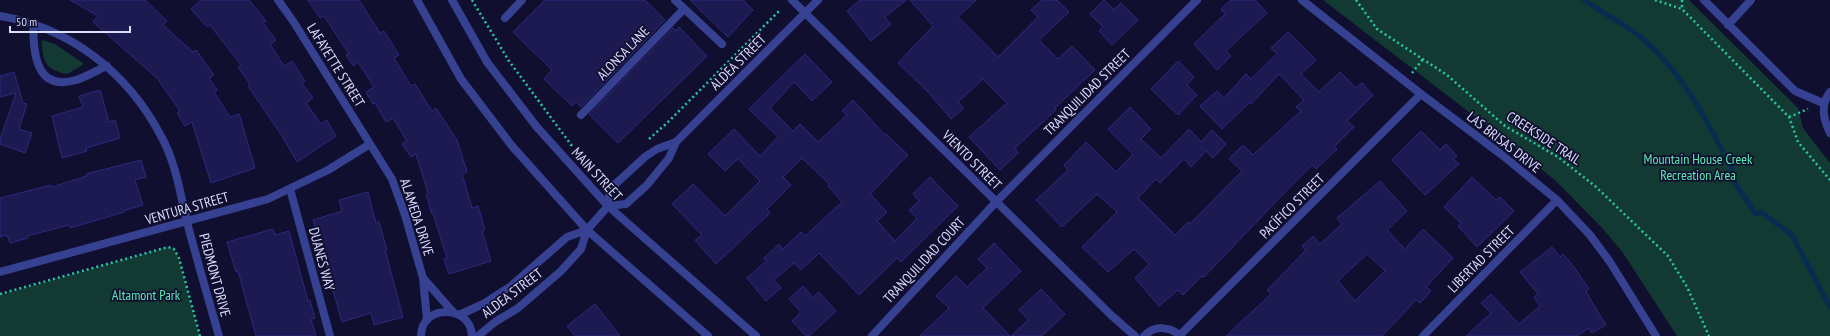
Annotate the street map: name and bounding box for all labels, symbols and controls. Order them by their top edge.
scale bar [10,8,130,34]
text: 50 m [16,14,37,29]
street label: LAFAYETTE STREET [303,20,369,111]
street label: ALONSA LANE [593,22,653,84]
street label: ALDEA STREET [706,30,770,94]
street label: TRANQUILIDAD STREET [1040,44,1135,139]
street label: LAS BRISAS DRIVE [1463,107,1545,177]
street label: CREEKSIDE TRAIL [1503,107,1585,169]
street label: VIENTO STREET [938,126,1006,194]
street label: MAIN STREET [568,144,627,205]
park label: Mountain House Creek Recreation Area [1644,150,1753,184]
street label: PACÍFICO STREET [1256,169,1329,242]
street label: ALAMEDA DRIVE [396,176,438,258]
street label: VENTURA STREET [142,187,232,229]
street label: TRANQUILIDAD COURT [879,213,969,307]
street label: LIBERTAD STREET [1444,221,1519,296]
street label: DUANES WAY [305,225,339,293]
street label: PIEDMONT DRIVE [195,231,235,319]
street label: ALDEA STREET [478,264,547,322]
park label: Altamont Park [112,286,181,304]

